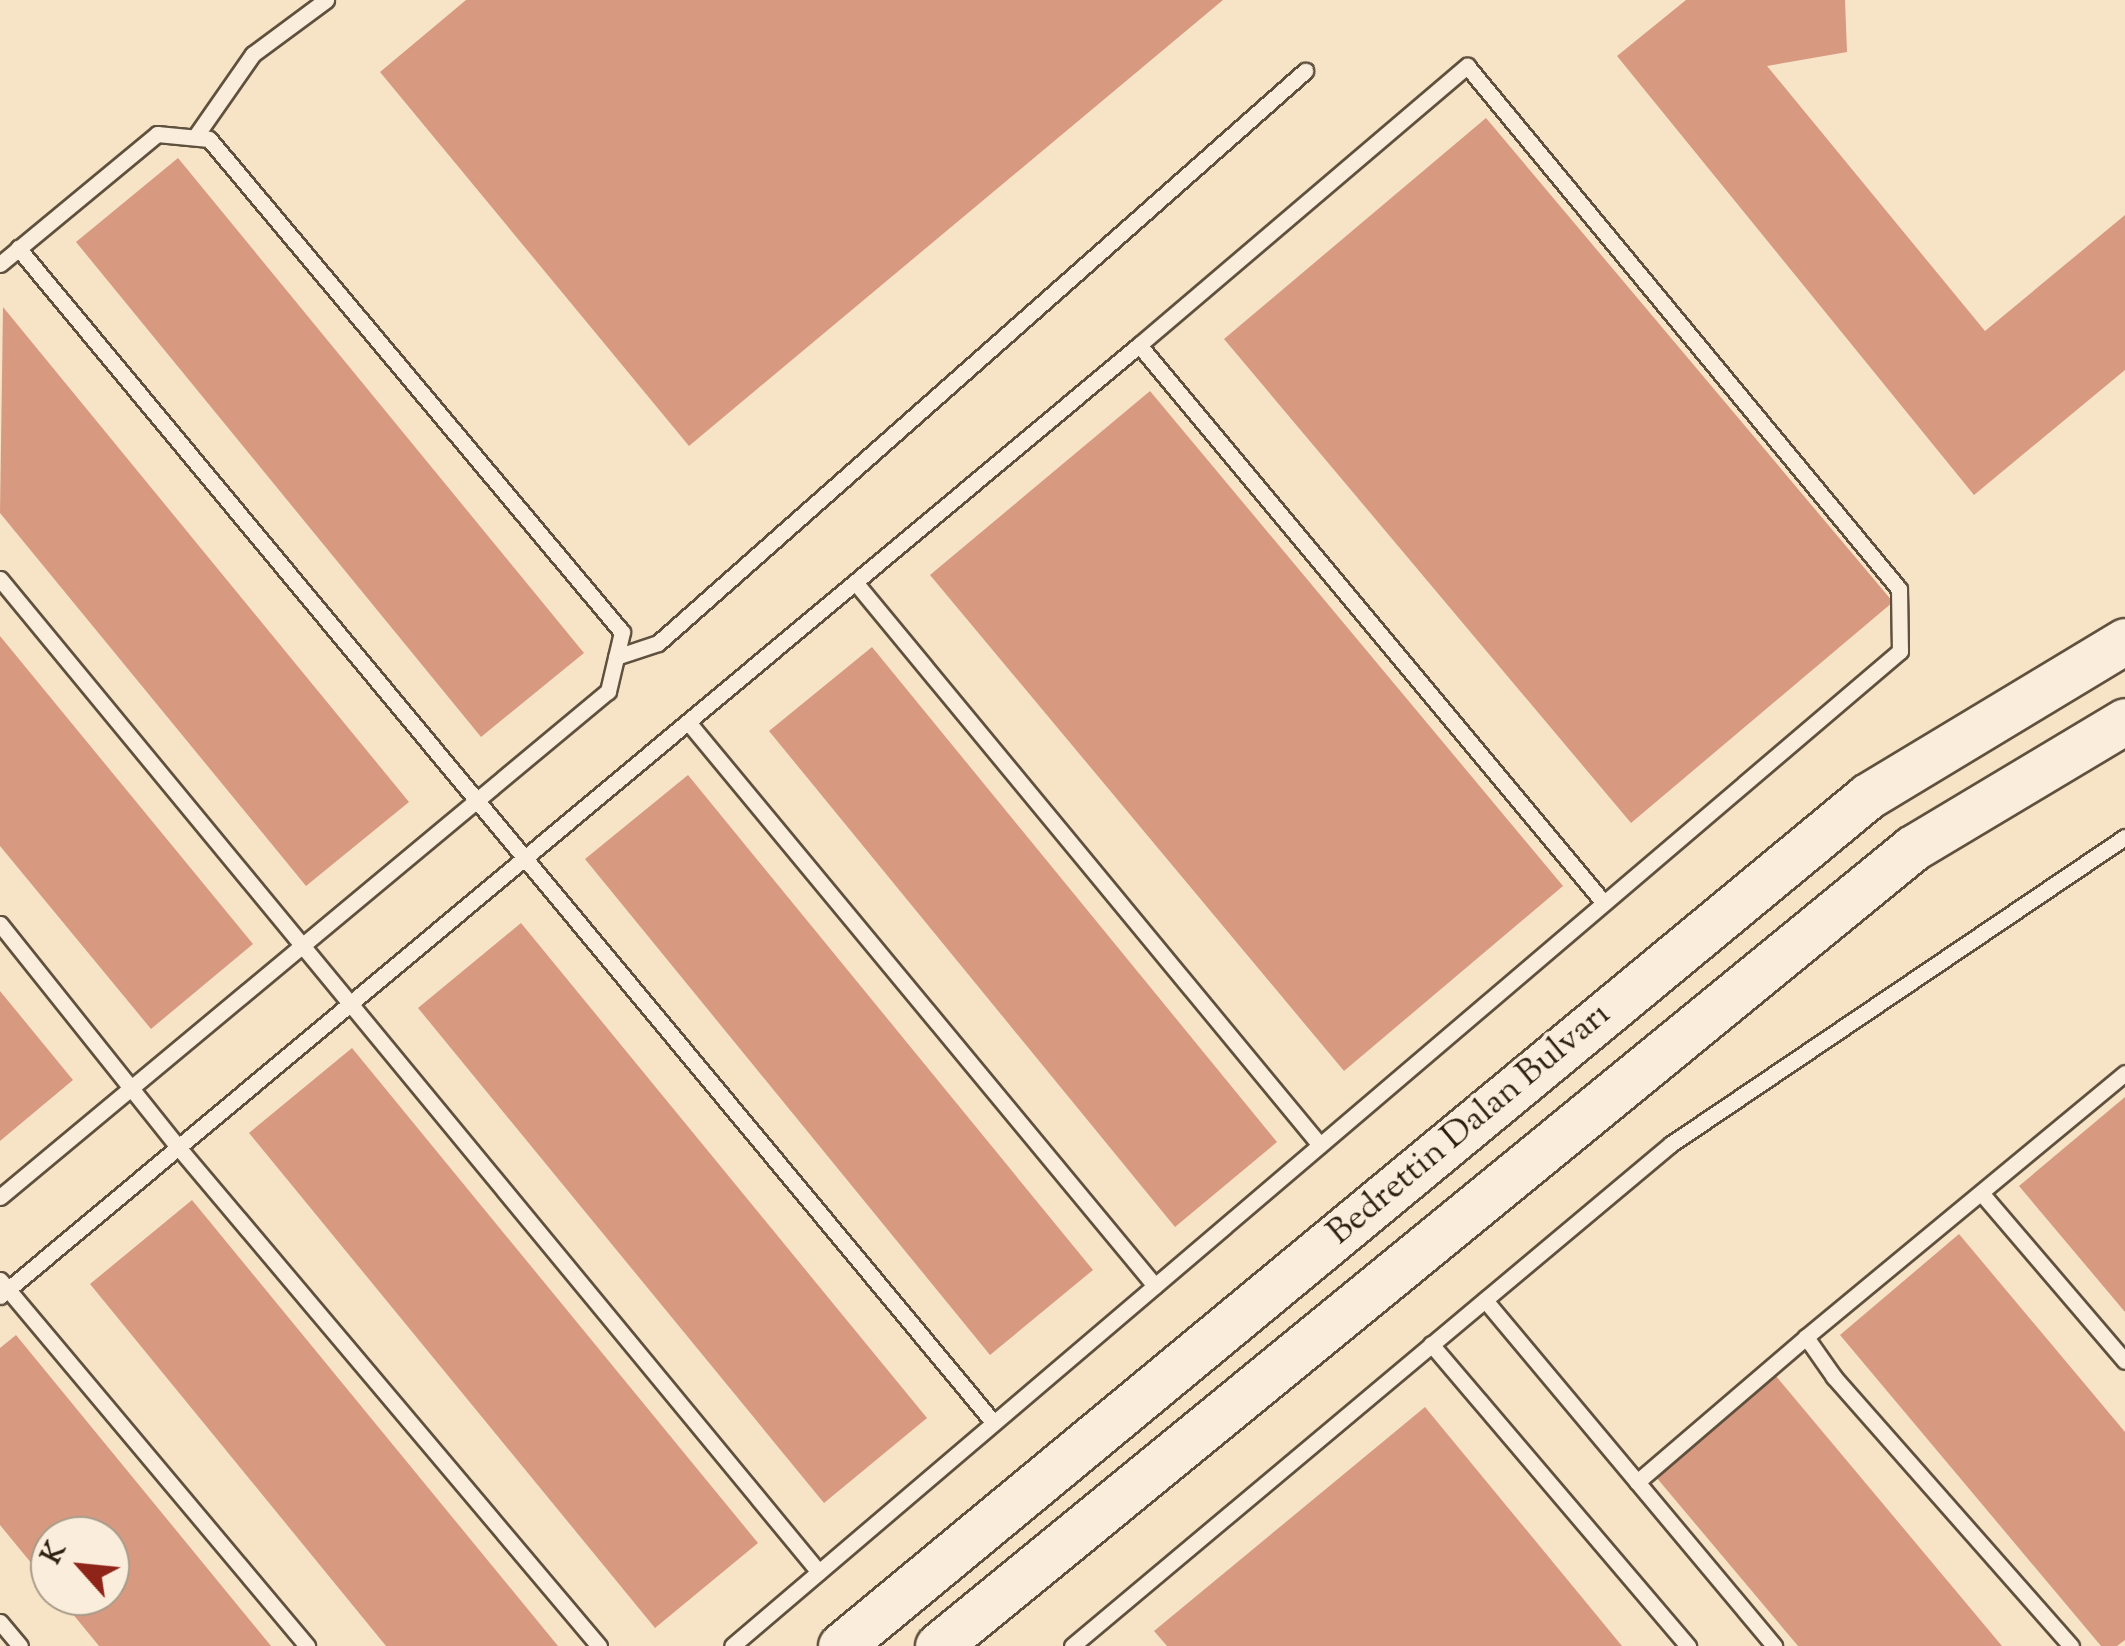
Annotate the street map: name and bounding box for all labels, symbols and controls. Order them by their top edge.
street label: Bedrettin Dalan Bulvarı [1320,995,1620,1255]
north arrow [30,1516,130,1616]
text: K [33,1535,77,1571]

